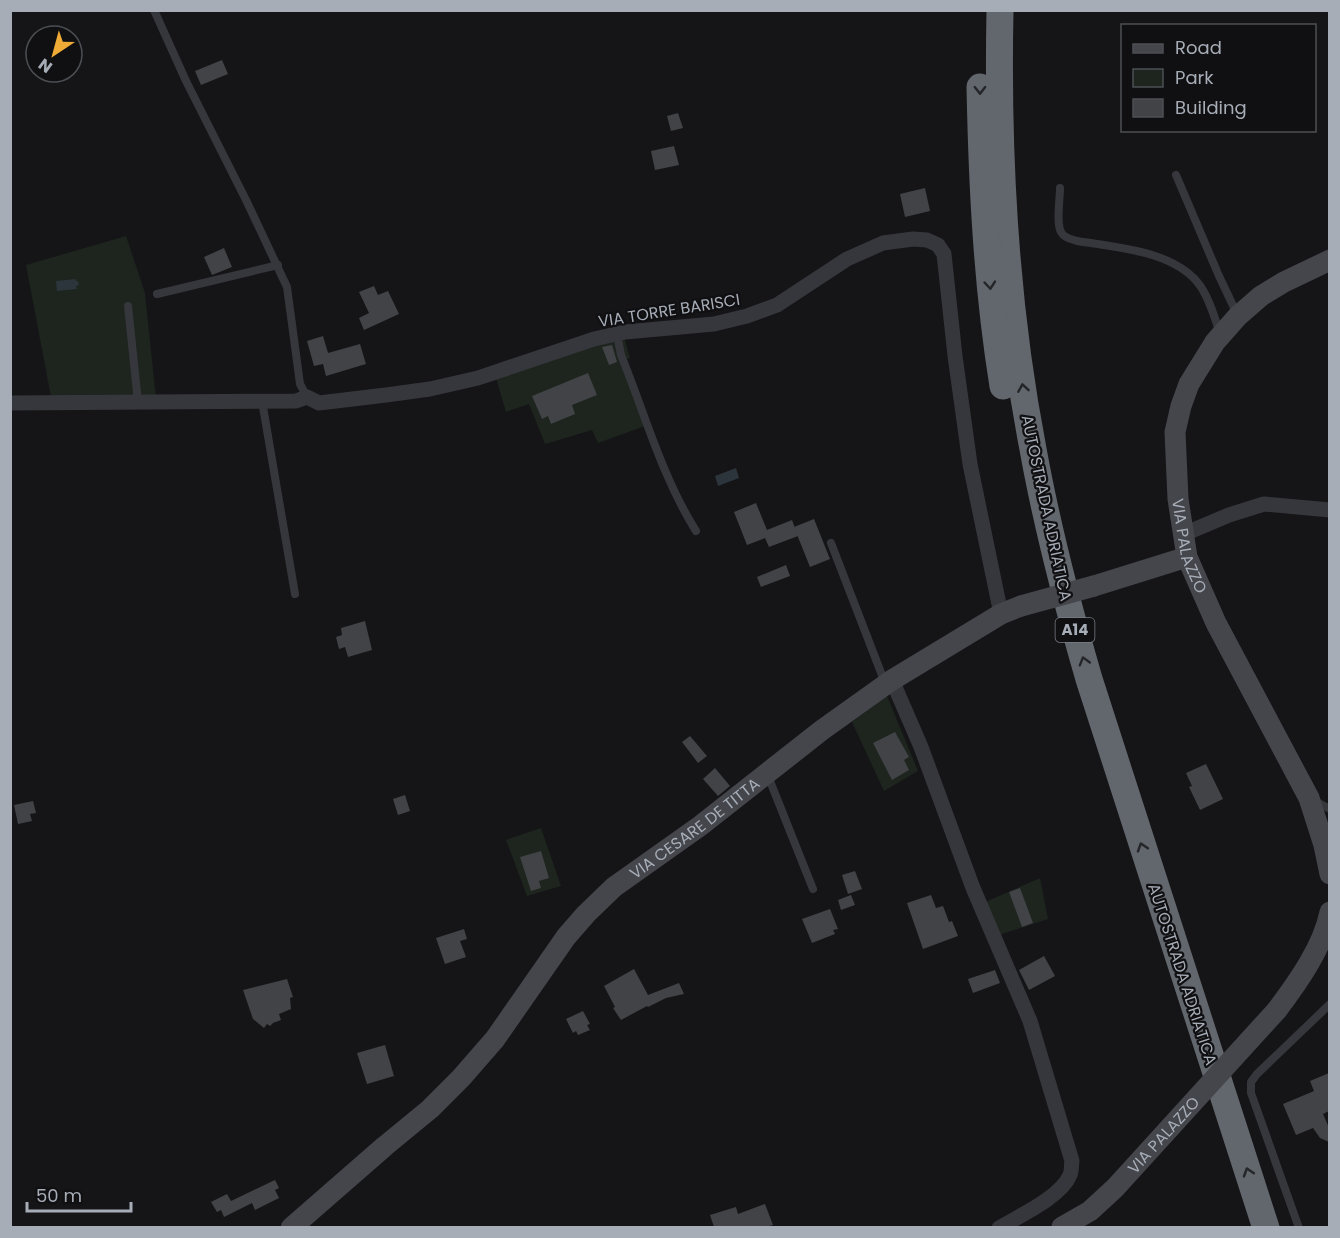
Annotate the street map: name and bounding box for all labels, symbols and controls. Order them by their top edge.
north arrow [24,24,84,84]
legend [1121,24,1316,132]
text: Road [1175,35,1222,60]
text: N [34,53,57,79]
text: Park [1175,65,1214,90]
one-way arrow [974,85,987,94]
text: Building [1175,95,1247,120]
one-way arrow [983,280,996,289]
street label: VIA TORRE BARISCI [597,288,741,333]
one-way arrow [1017,384,1030,394]
street label: AUTOSTRADA ADRIATICA [1016,413,1078,604]
street label: VIA PALAZZO [1166,497,1213,597]
road number: A14 [1056,618,1094,642]
one-way arrow [1078,656,1091,666]
street label: VIA CESARE DE TITTA [625,772,765,885]
one-way arrow [1137,842,1149,853]
street label: AUTOSTRADA ADRIATICA [1142,880,1223,1068]
street label: VIA PALAZZO [1122,1091,1205,1179]
one-way arrow [1242,1167,1255,1178]
scale bar [27,1175,130,1213]
text: 50 m [36,1183,82,1208]

